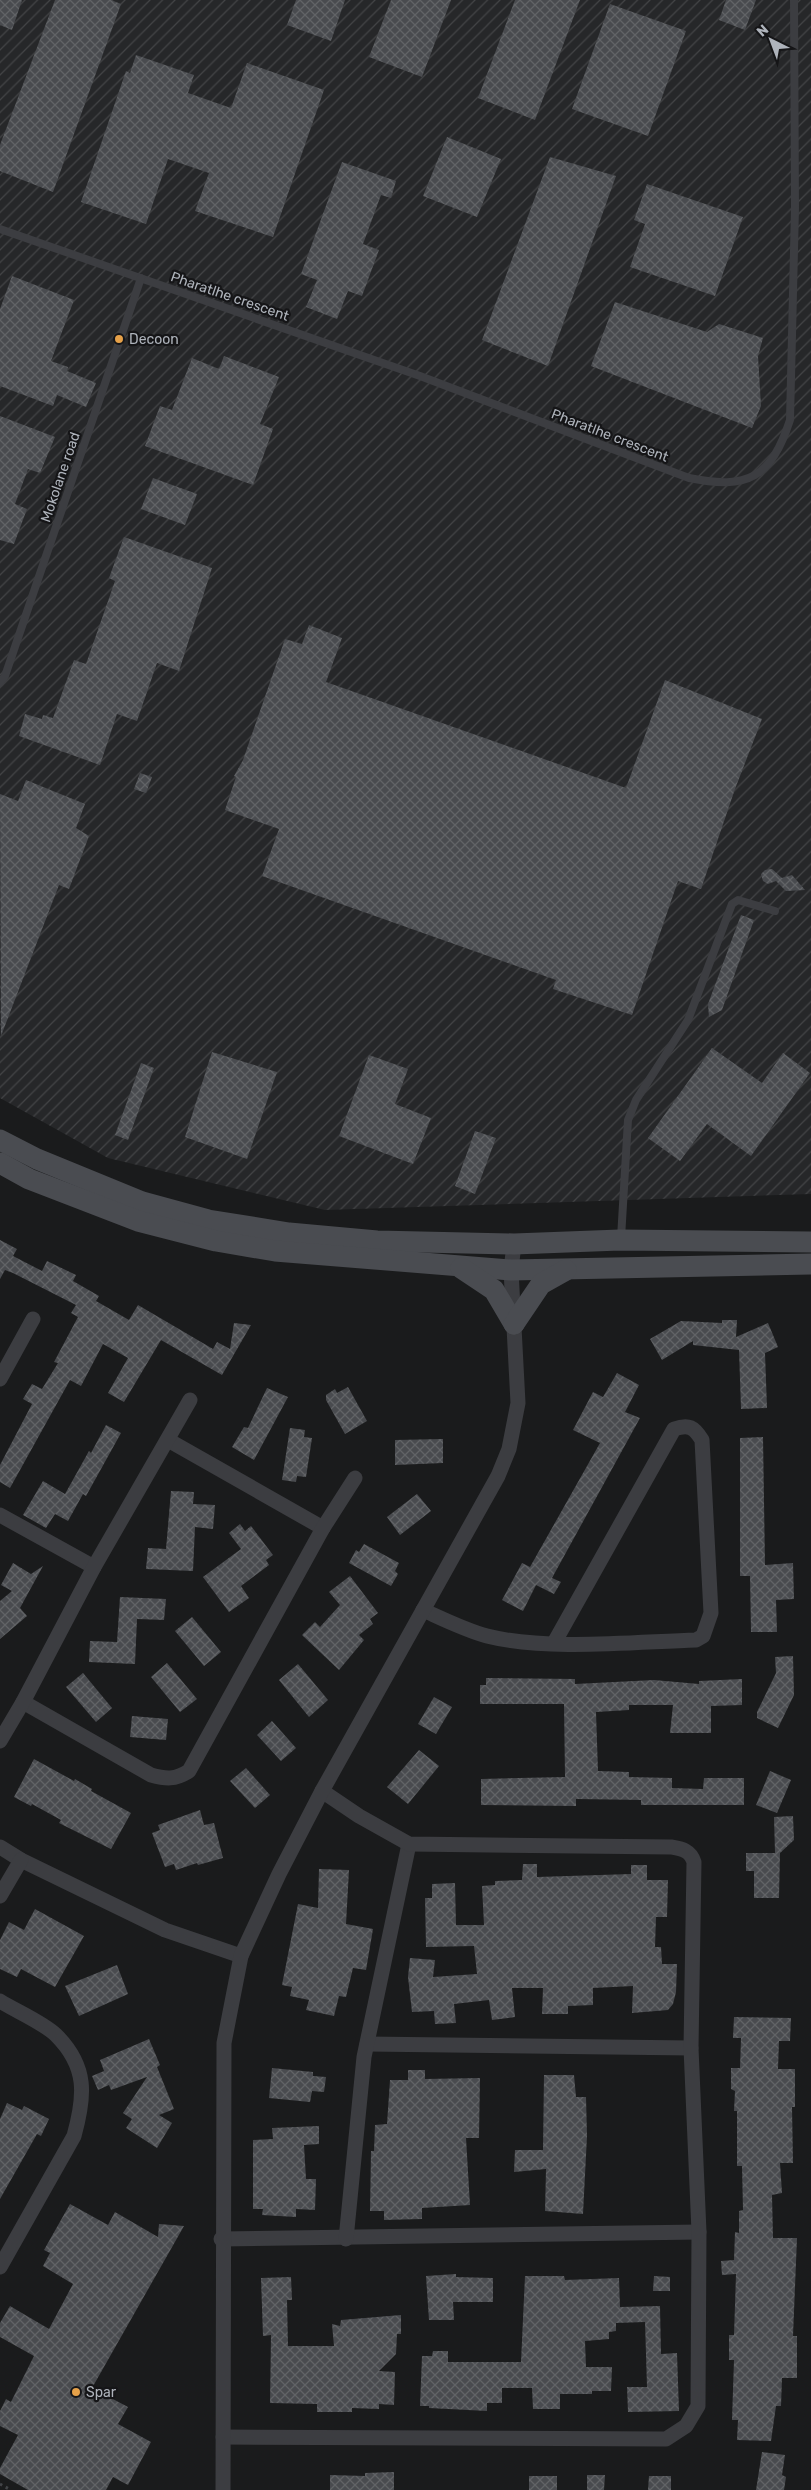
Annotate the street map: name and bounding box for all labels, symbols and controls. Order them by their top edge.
north arrow [746,15,796,65]
text: N [753,21,772,40]
street label: Pharatlhe crescent [168,268,292,325]
place label: Decoon [129,331,179,348]
marker: Decoon [113,333,125,345]
street label: Pharatlhe crescent [549,405,671,466]
street label: Mokolane road [37,430,84,524]
place label: Spar [86,2384,117,2401]
marker: Spar [70,2386,82,2398]

